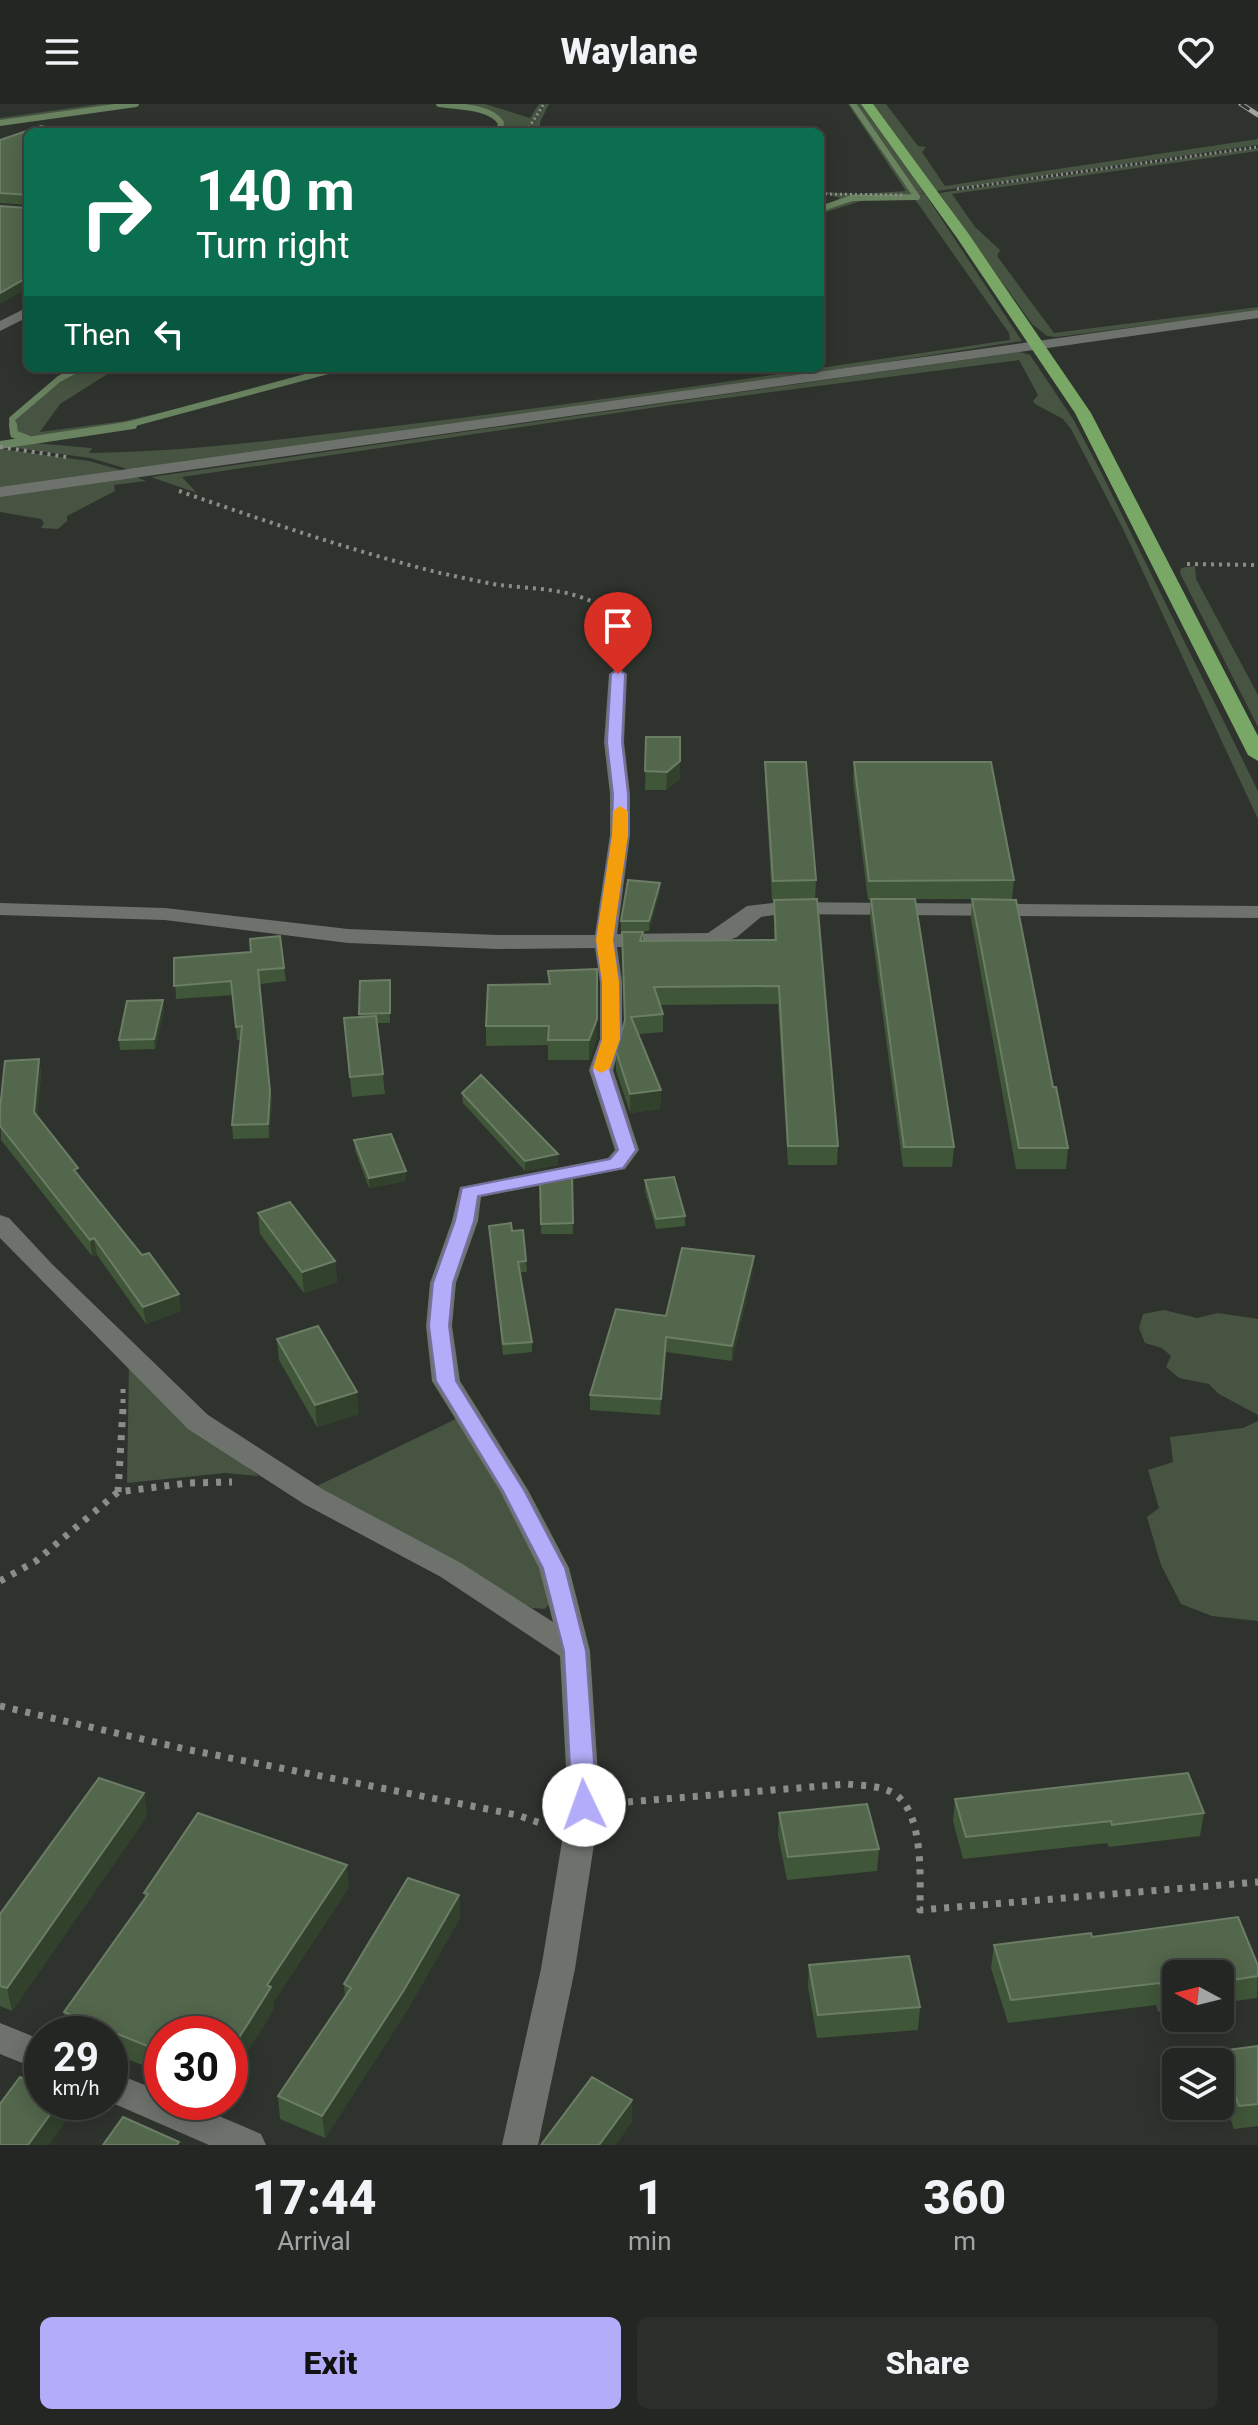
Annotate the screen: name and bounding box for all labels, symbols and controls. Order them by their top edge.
icon: menu [40,30,84,74]
icon: heart [1174,30,1218,74]
text: Waylane [561,31,697,73]
text: 140 m [196,158,355,224]
icon: right [64,160,168,264]
text: Turn right [196,225,349,267]
icon: left [147,312,191,356]
text: Then [64,317,131,352]
pin [584,592,652,674]
icon: arrive [596,604,640,648]
position arrow [542,1763,626,1847]
north arrow [1162,1960,1234,2032]
map controls [1162,1960,1234,2120]
speed limit sign: 30 [144,2016,248,2120]
text: 29 [53,2034,99,2081]
button: layers [1162,2048,1234,2120]
text: km/h [53,2076,99,2100]
text: 17:44 [252,2169,376,2226]
text: 1 [636,2169,664,2226]
text: 360 [923,2169,1006,2226]
text: Arrival [277,2226,351,2256]
text: min [628,2226,672,2256]
text: m [953,2226,976,2256]
button: Exit [40,2317,621,2409]
button: Share [637,2317,1218,2409]

